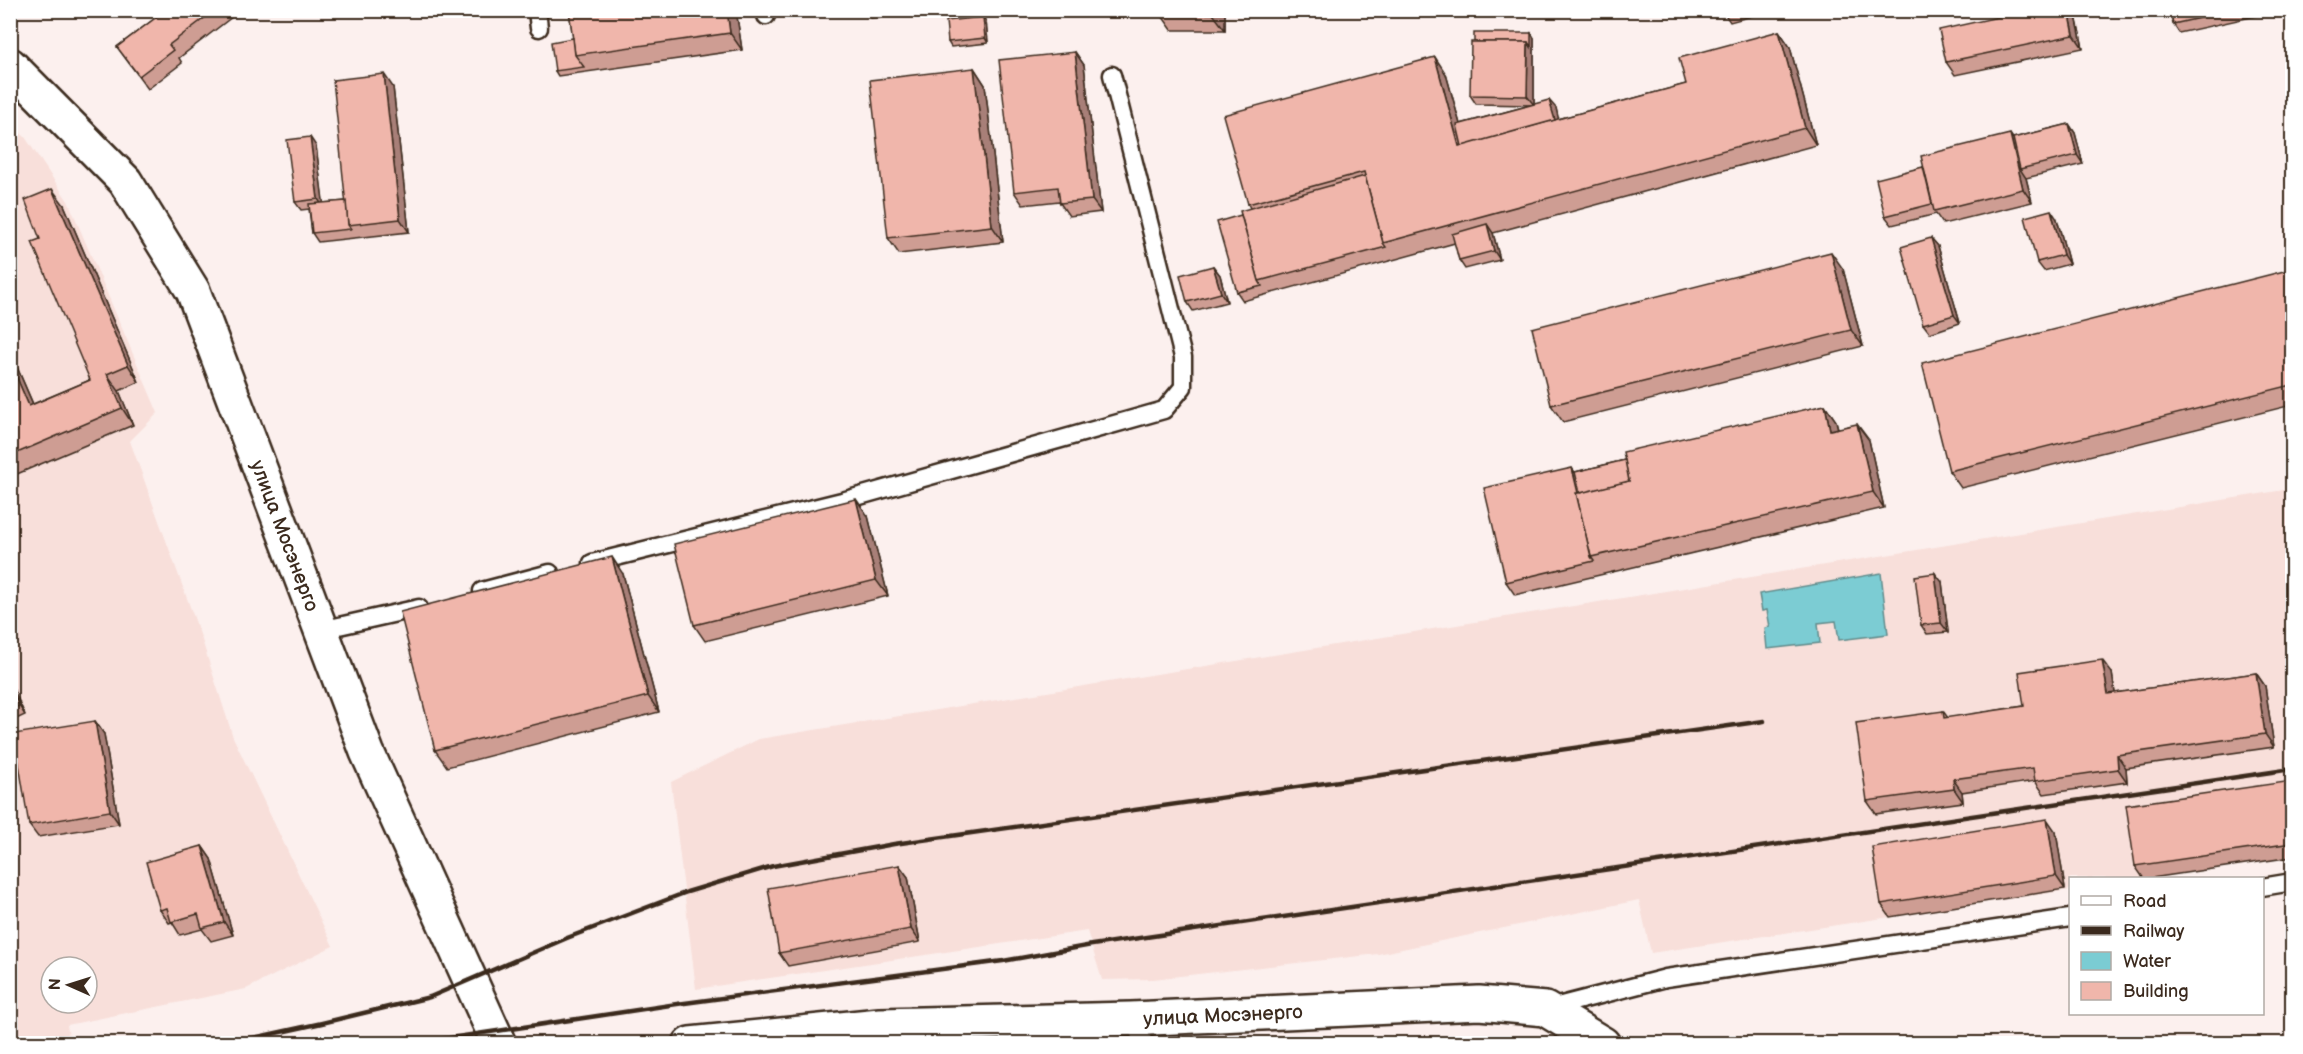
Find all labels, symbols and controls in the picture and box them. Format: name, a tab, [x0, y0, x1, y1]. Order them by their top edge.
street label: улица Мосэнерго	[245, 457, 324, 615]
legend	[2069, 877, 2264, 1015]
text: Road	[2123, 891, 2167, 912]
text: Railway	[2123, 921, 2185, 942]
text: Water	[2123, 951, 2171, 972]
north arrow	[39, 955, 99, 1015]
text: N	[46, 978, 65, 991]
text: Building	[2123, 981, 2189, 1002]
street label: улица Мосэнерго	[1143, 1000, 1303, 1031]

